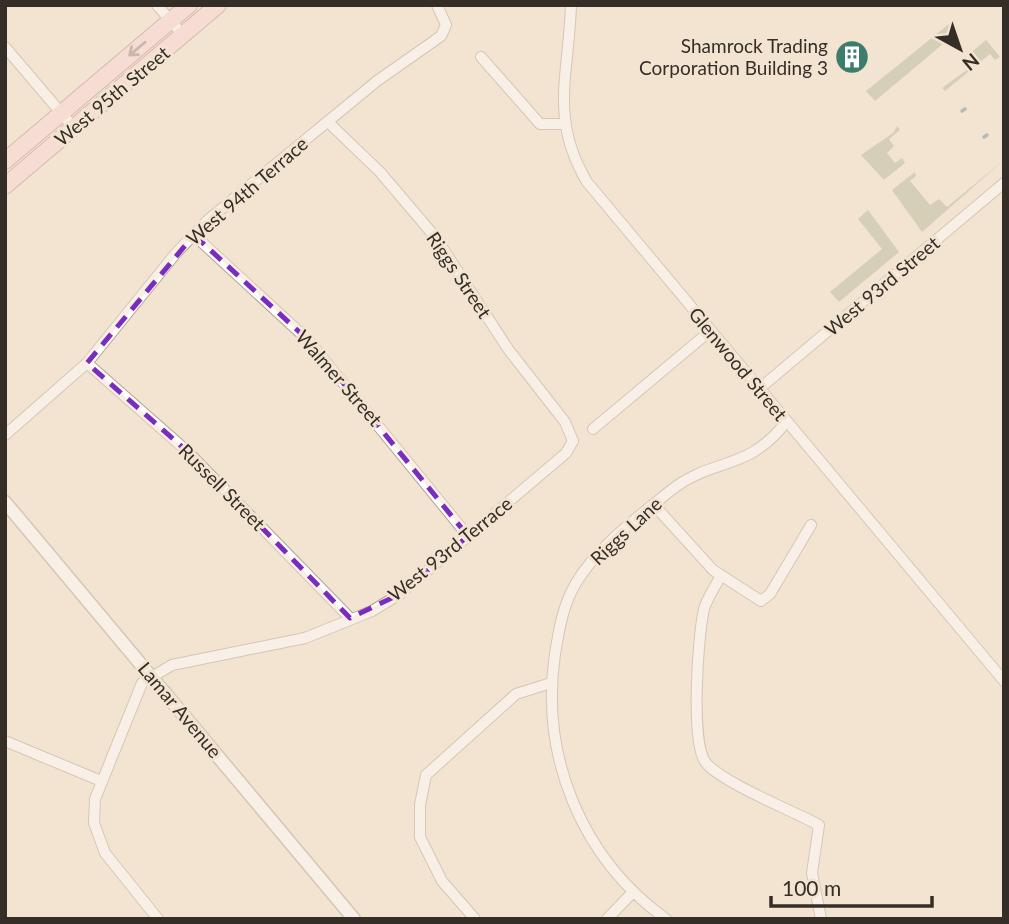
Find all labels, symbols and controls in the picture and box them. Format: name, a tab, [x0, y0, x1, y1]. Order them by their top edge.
north arrow	[925, 14, 995, 84]
place label: Shamrock Trading Corporation Building 3	[639, 34, 828, 79]
building icon: Shamrock Trading Corporation Building 3	[833, 38, 871, 76]
street label: West 95th Street	[50, 41, 174, 150]
one-way arrow	[128, 41, 146, 57]
text: N	[958, 49, 984, 76]
street label: West 94th Terrace	[181, 132, 312, 250]
street label: Riggs Street	[422, 227, 497, 322]
street label: West 93rd Street	[820, 231, 944, 340]
street label: Glenwood Street	[684, 302, 793, 425]
street label: Walmer Street	[291, 325, 387, 430]
street label: Russell Street	[174, 439, 270, 535]
street label: West 93rd Terrace	[383, 492, 516, 606]
street label: Riggs Lane	[585, 492, 666, 569]
street label: Lamar Avenue	[134, 657, 227, 762]
scale bar	[771, 864, 932, 908]
text: 100 m	[782, 875, 841, 900]

